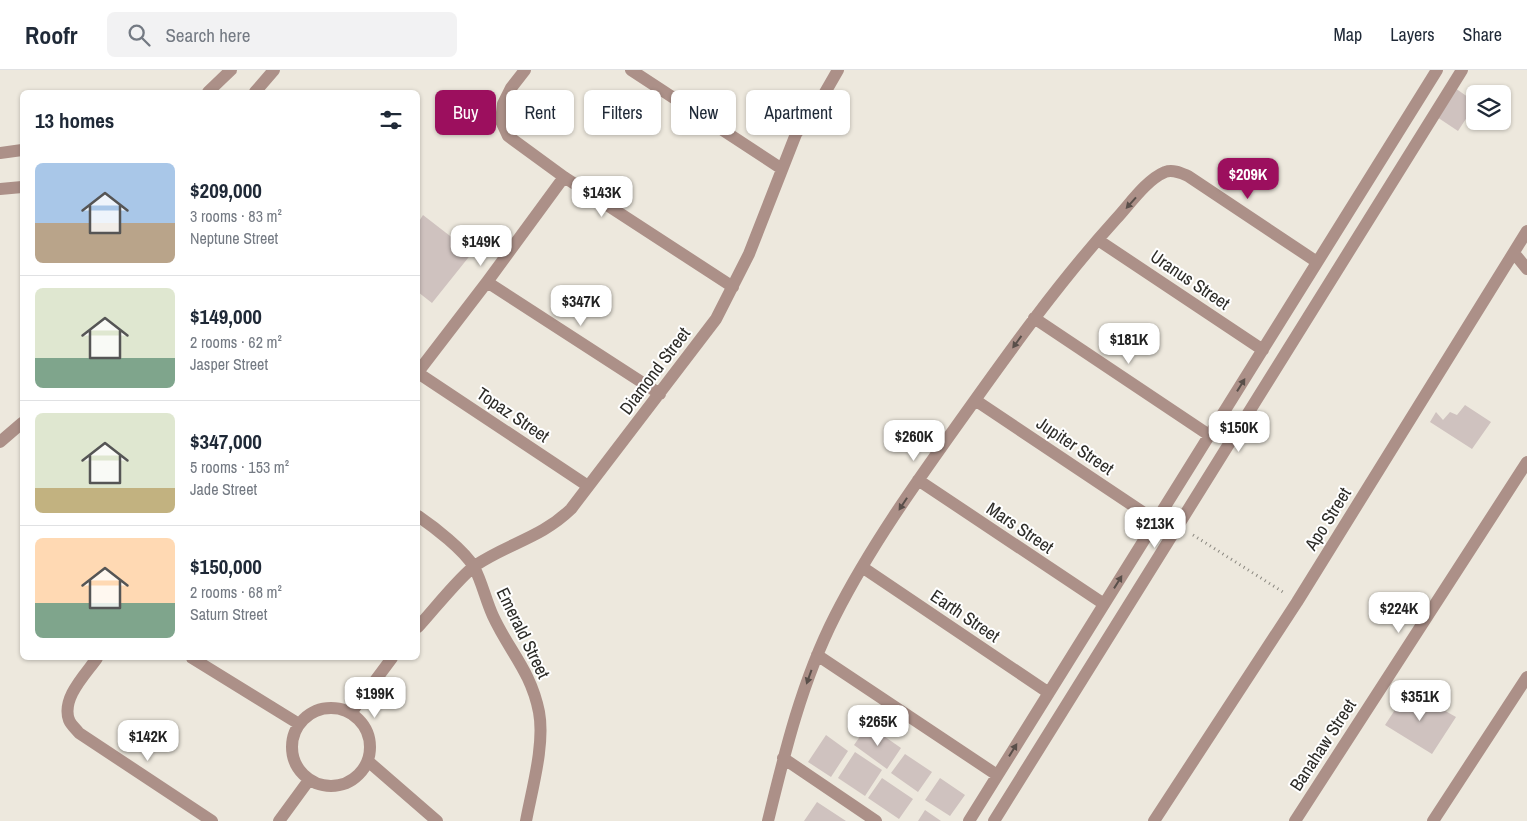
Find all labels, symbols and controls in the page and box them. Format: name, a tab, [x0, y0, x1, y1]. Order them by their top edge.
search box	[107, 12, 457, 57]
text: Roofr	[25, 19, 77, 51]
icon: search	[125, 21, 153, 49]
text: Search here	[165, 22, 250, 48]
text: Map	[1334, 22, 1362, 47]
text: Layers	[1390, 22, 1435, 47]
text: Share	[1463, 22, 1502, 47]
map controls	[1466, 85, 1511, 130]
button: layers	[1466, 85, 1511, 130]
chip: Buy	[435, 90, 496, 135]
chip: Rent	[506, 90, 574, 135]
chip: Filters	[584, 90, 661, 135]
chip: New	[671, 90, 736, 135]
chip: Apartment	[746, 90, 850, 135]
text: 13 homes	[35, 106, 114, 135]
icon: filters	[377, 106, 405, 134]
pin: $209K	[1213, 158, 1283, 200]
text: $209K	[1229, 163, 1267, 185]
text: $209,000	[190, 176, 262, 205]
pin: $143K	[567, 176, 637, 218]
text: $143K	[583, 181, 621, 203]
icon: home	[75, 183, 135, 243]
one-way arrow	[1125, 197, 1137, 209]
text: 3 rooms · 83 m²	[190, 205, 282, 227]
pin: $149K	[446, 224, 516, 267]
text: Neptune Street	[190, 227, 278, 249]
text: $149K	[462, 230, 500, 252]
street label: Uranus Street	[1146, 244, 1235, 315]
pin: $347K	[546, 284, 616, 327]
text: $347K	[562, 290, 600, 312]
text: $149,000	[190, 302, 262, 331]
icon: home	[75, 308, 135, 368]
street label: Diamond Street	[614, 322, 696, 420]
pin: $181K	[1094, 322, 1164, 365]
text: $181K	[1110, 328, 1148, 350]
text: 2 rooms · 62 m²	[190, 331, 282, 353]
one-way arrow	[1012, 335, 1022, 349]
text: Jasper Street	[190, 353, 268, 375]
one-way arrow	[1236, 378, 1245, 392]
street label: Topaz Street	[472, 381, 555, 448]
street label: Jupiter Street	[1032, 410, 1119, 481]
pin: $150K	[1204, 410, 1274, 453]
text: $150K	[1220, 416, 1258, 438]
pin: $260K	[879, 420, 949, 462]
text: $260K	[895, 425, 933, 447]
text: $347,000	[190, 427, 262, 456]
icon: home	[75, 433, 135, 493]
text: 5 rooms · 153 m²	[190, 456, 289, 478]
text: Jade Street	[190, 478, 257, 500]
street label: Apo Street	[1298, 483, 1357, 556]
street label: Mars Street	[982, 496, 1059, 559]
one-way arrow	[898, 497, 908, 510]
pin: $213K	[1120, 506, 1190, 549]
text: $213K	[1136, 512, 1174, 534]
text: $150,000	[190, 552, 262, 581]
icon: home	[75, 558, 135, 618]
one-way arrow	[1113, 576, 1122, 589]
text: 2 rooms · 68 m²	[190, 581, 282, 603]
street label: Emerald Street	[491, 583, 556, 683]
street label: Earth Street	[926, 583, 1005, 648]
pin: $224K	[1364, 592, 1434, 634]
text: $224K	[1380, 597, 1418, 619]
text: Saturn Street	[190, 603, 267, 625]
one-way arrow	[805, 670, 813, 685]
pin: $199K	[340, 676, 410, 719]
pin: $351K	[1385, 680, 1455, 722]
text: $199K	[356, 682, 394, 704]
text: $351K	[1401, 685, 1439, 707]
street label: Banahaw Street	[1283, 694, 1362, 796]
pin: $265K	[843, 704, 913, 747]
text: $265K	[859, 710, 897, 732]
pin: $142K	[113, 720, 183, 762]
text: $142K	[129, 725, 167, 747]
one-way arrow	[1009, 743, 1018, 756]

